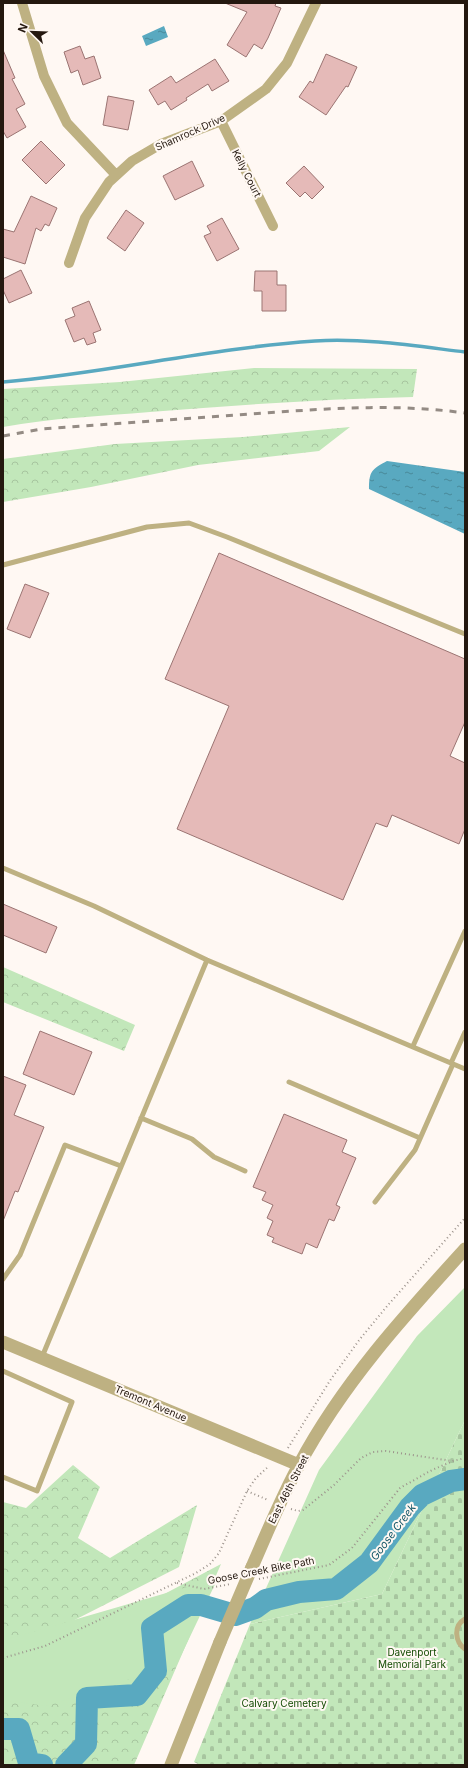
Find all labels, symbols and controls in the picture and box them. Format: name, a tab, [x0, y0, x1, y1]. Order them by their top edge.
north arrow	[12, 12, 52, 52]
text: N	[15, 21, 31, 35]
street label: Shamrock Drive	[153, 111, 227, 153]
street label: Kelly Court	[230, 147, 264, 199]
street label: Tremont Avenue	[113, 1382, 189, 1424]
street label: East 46th Street	[265, 1452, 311, 1526]
water label: Goose Creek	[367, 1500, 419, 1563]
street label: Goose Creek Bike Path	[207, 1554, 315, 1586]
park label: Davenport Memorial Park	[378, 1646, 447, 1670]
park label: Calvary Cemetery	[241, 1697, 327, 1709]

